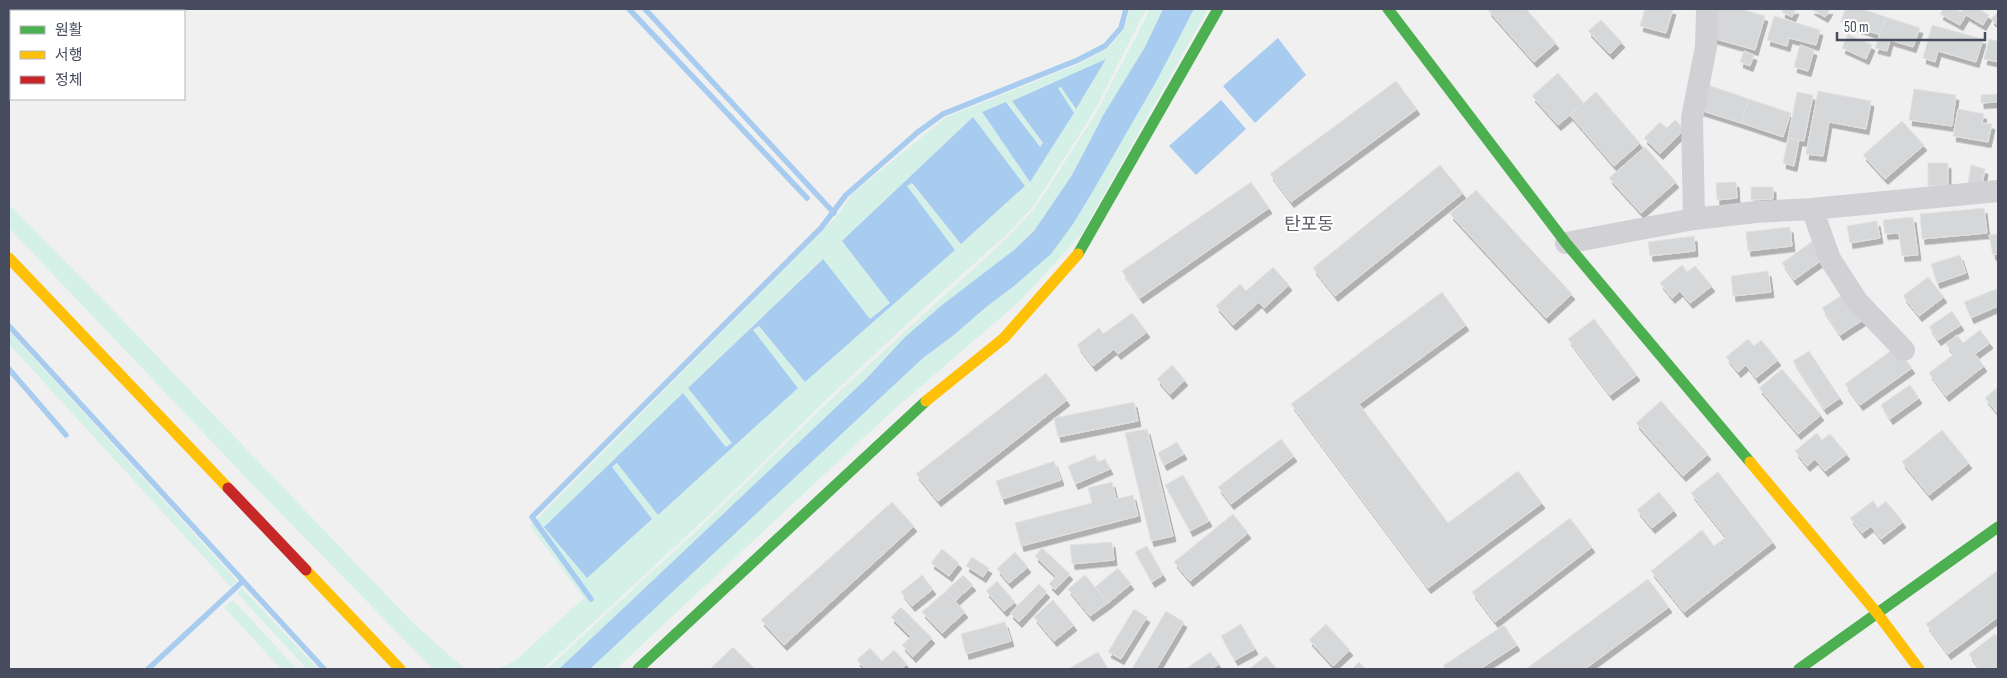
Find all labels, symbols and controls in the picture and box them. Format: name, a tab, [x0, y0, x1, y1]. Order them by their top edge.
legend	[10, 10, 185, 100]
scale bar	[1837, 10, 1984, 42]
text: 50 m	[1844, 18, 1869, 37]
text: 원활	[55, 21, 83, 40]
text: 서행	[55, 46, 83, 65]
text: 정체	[55, 71, 83, 90]
district label: 탄포동	[1284, 214, 1334, 235]

